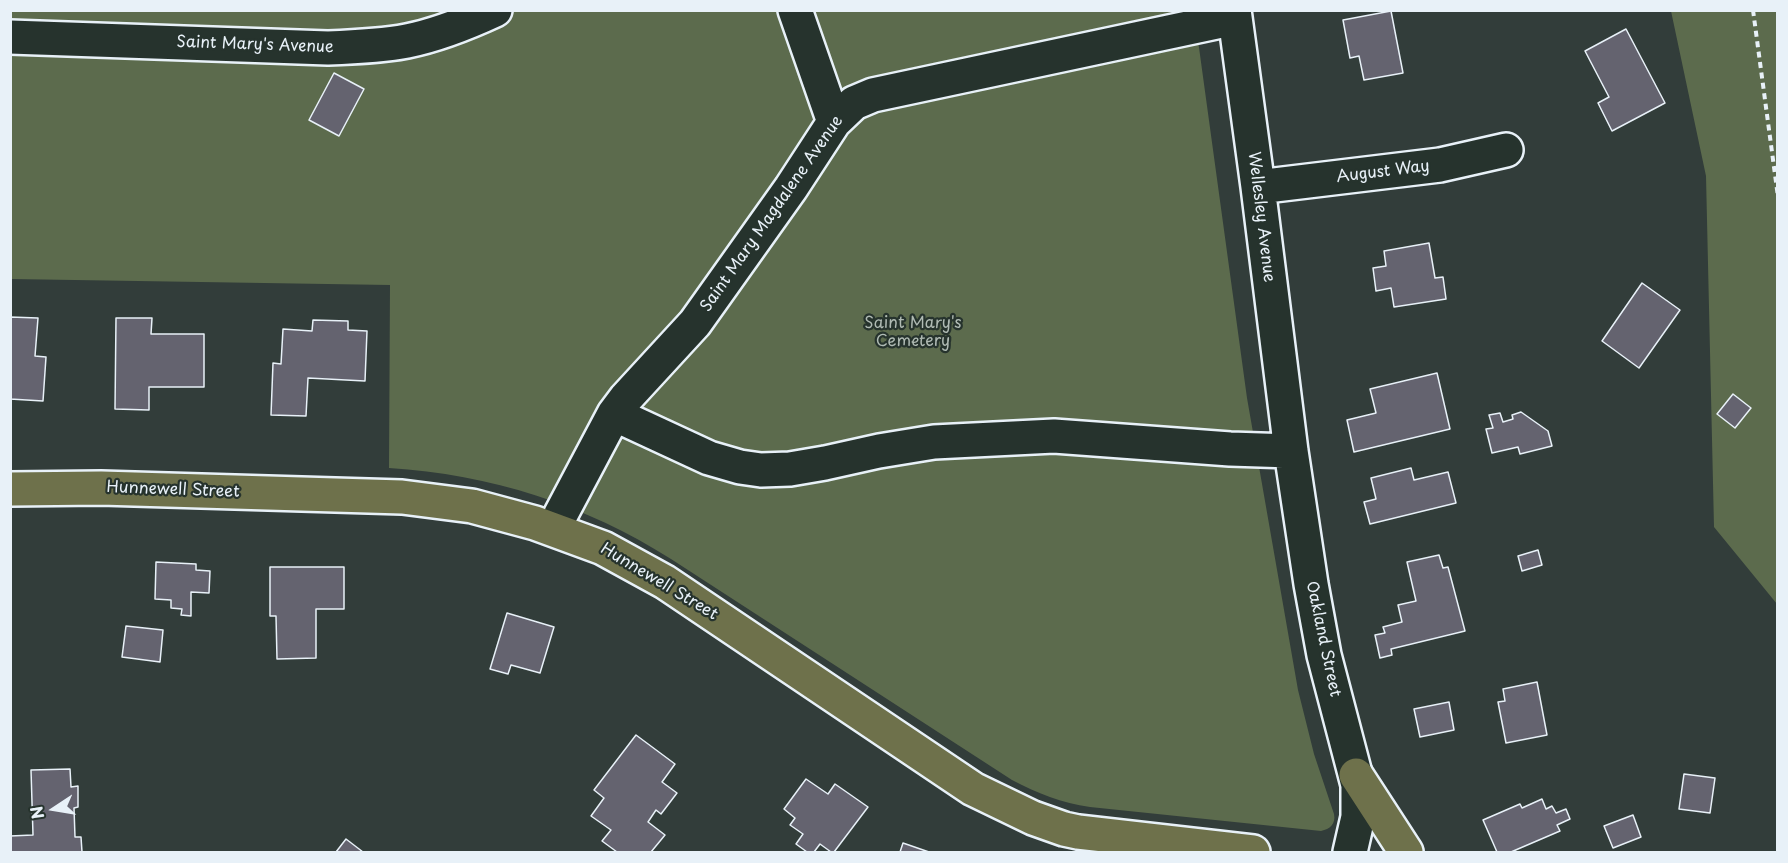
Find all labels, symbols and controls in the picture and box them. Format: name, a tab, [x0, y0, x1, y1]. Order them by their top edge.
street label: Saint Mary's Avenue	[176, 33, 334, 57]
street label: Saint Mary Magdalene Avenue	[697, 112, 847, 316]
street label: Wellesley Avenue	[1243, 151, 1279, 283]
street label: August Way	[1335, 157, 1431, 187]
park label: Saint Mary's Cemetery	[864, 314, 962, 352]
street label: Hunnewell Street	[106, 478, 240, 502]
street label: Hunnewell Street	[597, 539, 721, 625]
street label: Oakland Street	[1301, 579, 1345, 699]
north arrow	[24, 779, 84, 839]
text: N	[23, 804, 49, 821]

